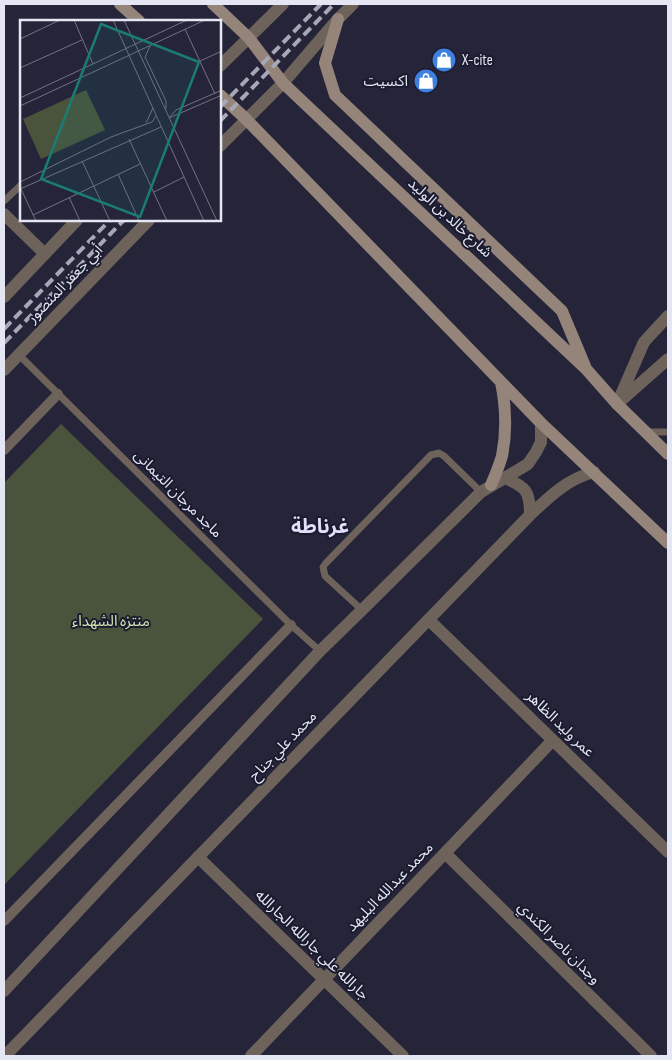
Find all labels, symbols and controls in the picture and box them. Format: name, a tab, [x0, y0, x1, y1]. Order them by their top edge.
inset map	[20, 20, 221, 221]
shop icon: X-cite	[431, 47, 457, 73]
place label: X-cite	[461, 51, 493, 70]
shop icon: اكسيت	[413, 68, 439, 94]
place label: اكسيت	[364, 72, 408, 91]
street label: شارع خالد بن الوليد	[402, 174, 496, 264]
street label: أبي جعفر المنصور	[22, 241, 108, 329]
street label: ماجد مرجان التيمانى	[130, 446, 226, 542]
district label: غرناطة	[291, 515, 349, 539]
park label: منتزه الشهداء	[72, 612, 150, 631]
street label: عمر وليد الظاهر	[521, 686, 599, 762]
street label: محمد علي جناح	[245, 707, 322, 786]
street label: محمد عبدالله البليهد	[343, 838, 437, 936]
street label: جارالله علي جارالله الجارالله	[250, 886, 373, 1006]
street label: وجدان ناصر الكندي	[512, 898, 604, 990]

